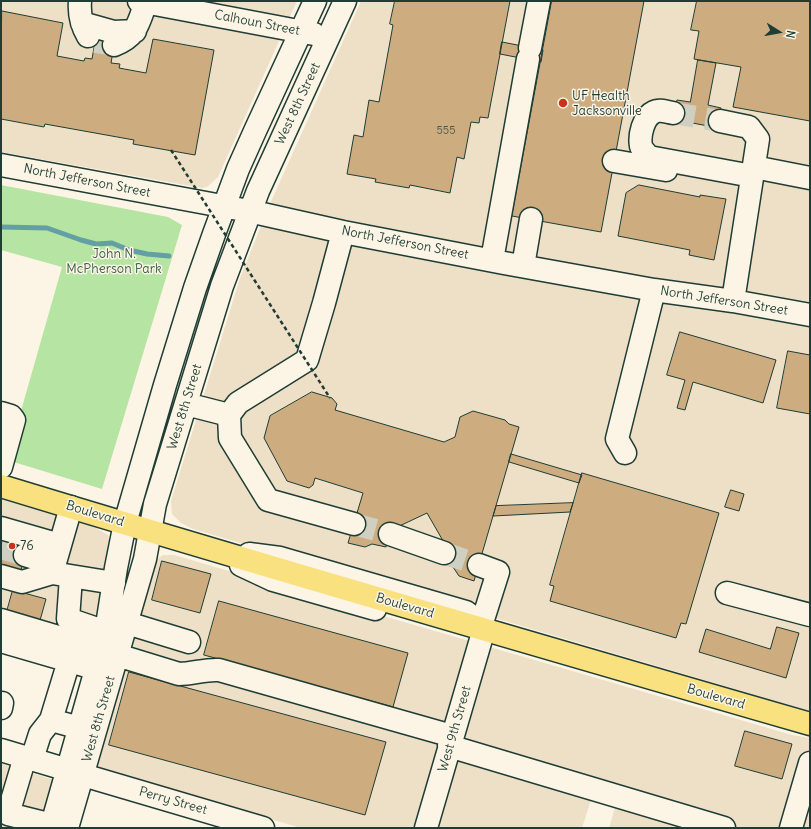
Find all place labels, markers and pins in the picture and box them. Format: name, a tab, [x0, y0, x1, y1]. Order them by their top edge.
place label: UF Health Jacksonville	[572, 88, 642, 119]
marker: UF Health Jacksonville	[557, 97, 569, 109]
place label: 76	[20, 538, 34, 554]
marker: 76	[7, 541, 17, 551]

